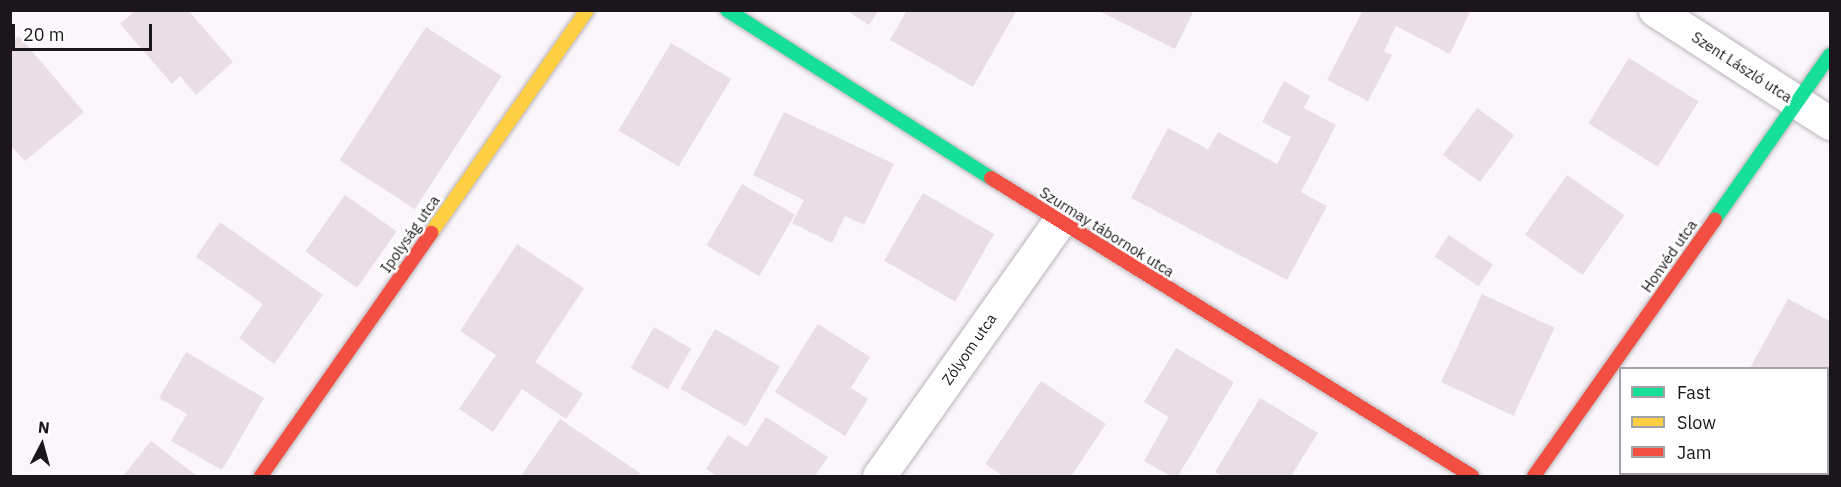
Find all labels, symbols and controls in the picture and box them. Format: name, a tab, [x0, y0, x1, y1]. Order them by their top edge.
scale bar	[15, 12, 154, 50]
text: 20 m	[23, 23, 65, 46]
street label: Szent László utca	[1688, 28, 1796, 106]
street label: Szurmay tábornok utca	[1036, 183, 1178, 281]
street label: Ipolyság utca	[377, 192, 443, 276]
street label: Honvéd utca	[1637, 216, 1701, 296]
street label: Zólyom utca	[938, 310, 1000, 388]
legend	[1619, 367, 1829, 475]
text: Fast	[1677, 381, 1711, 404]
text: Slow	[1677, 411, 1716, 434]
north arrow	[12, 415, 72, 475]
text: N	[37, 417, 51, 438]
text: Jam	[1677, 441, 1712, 464]

